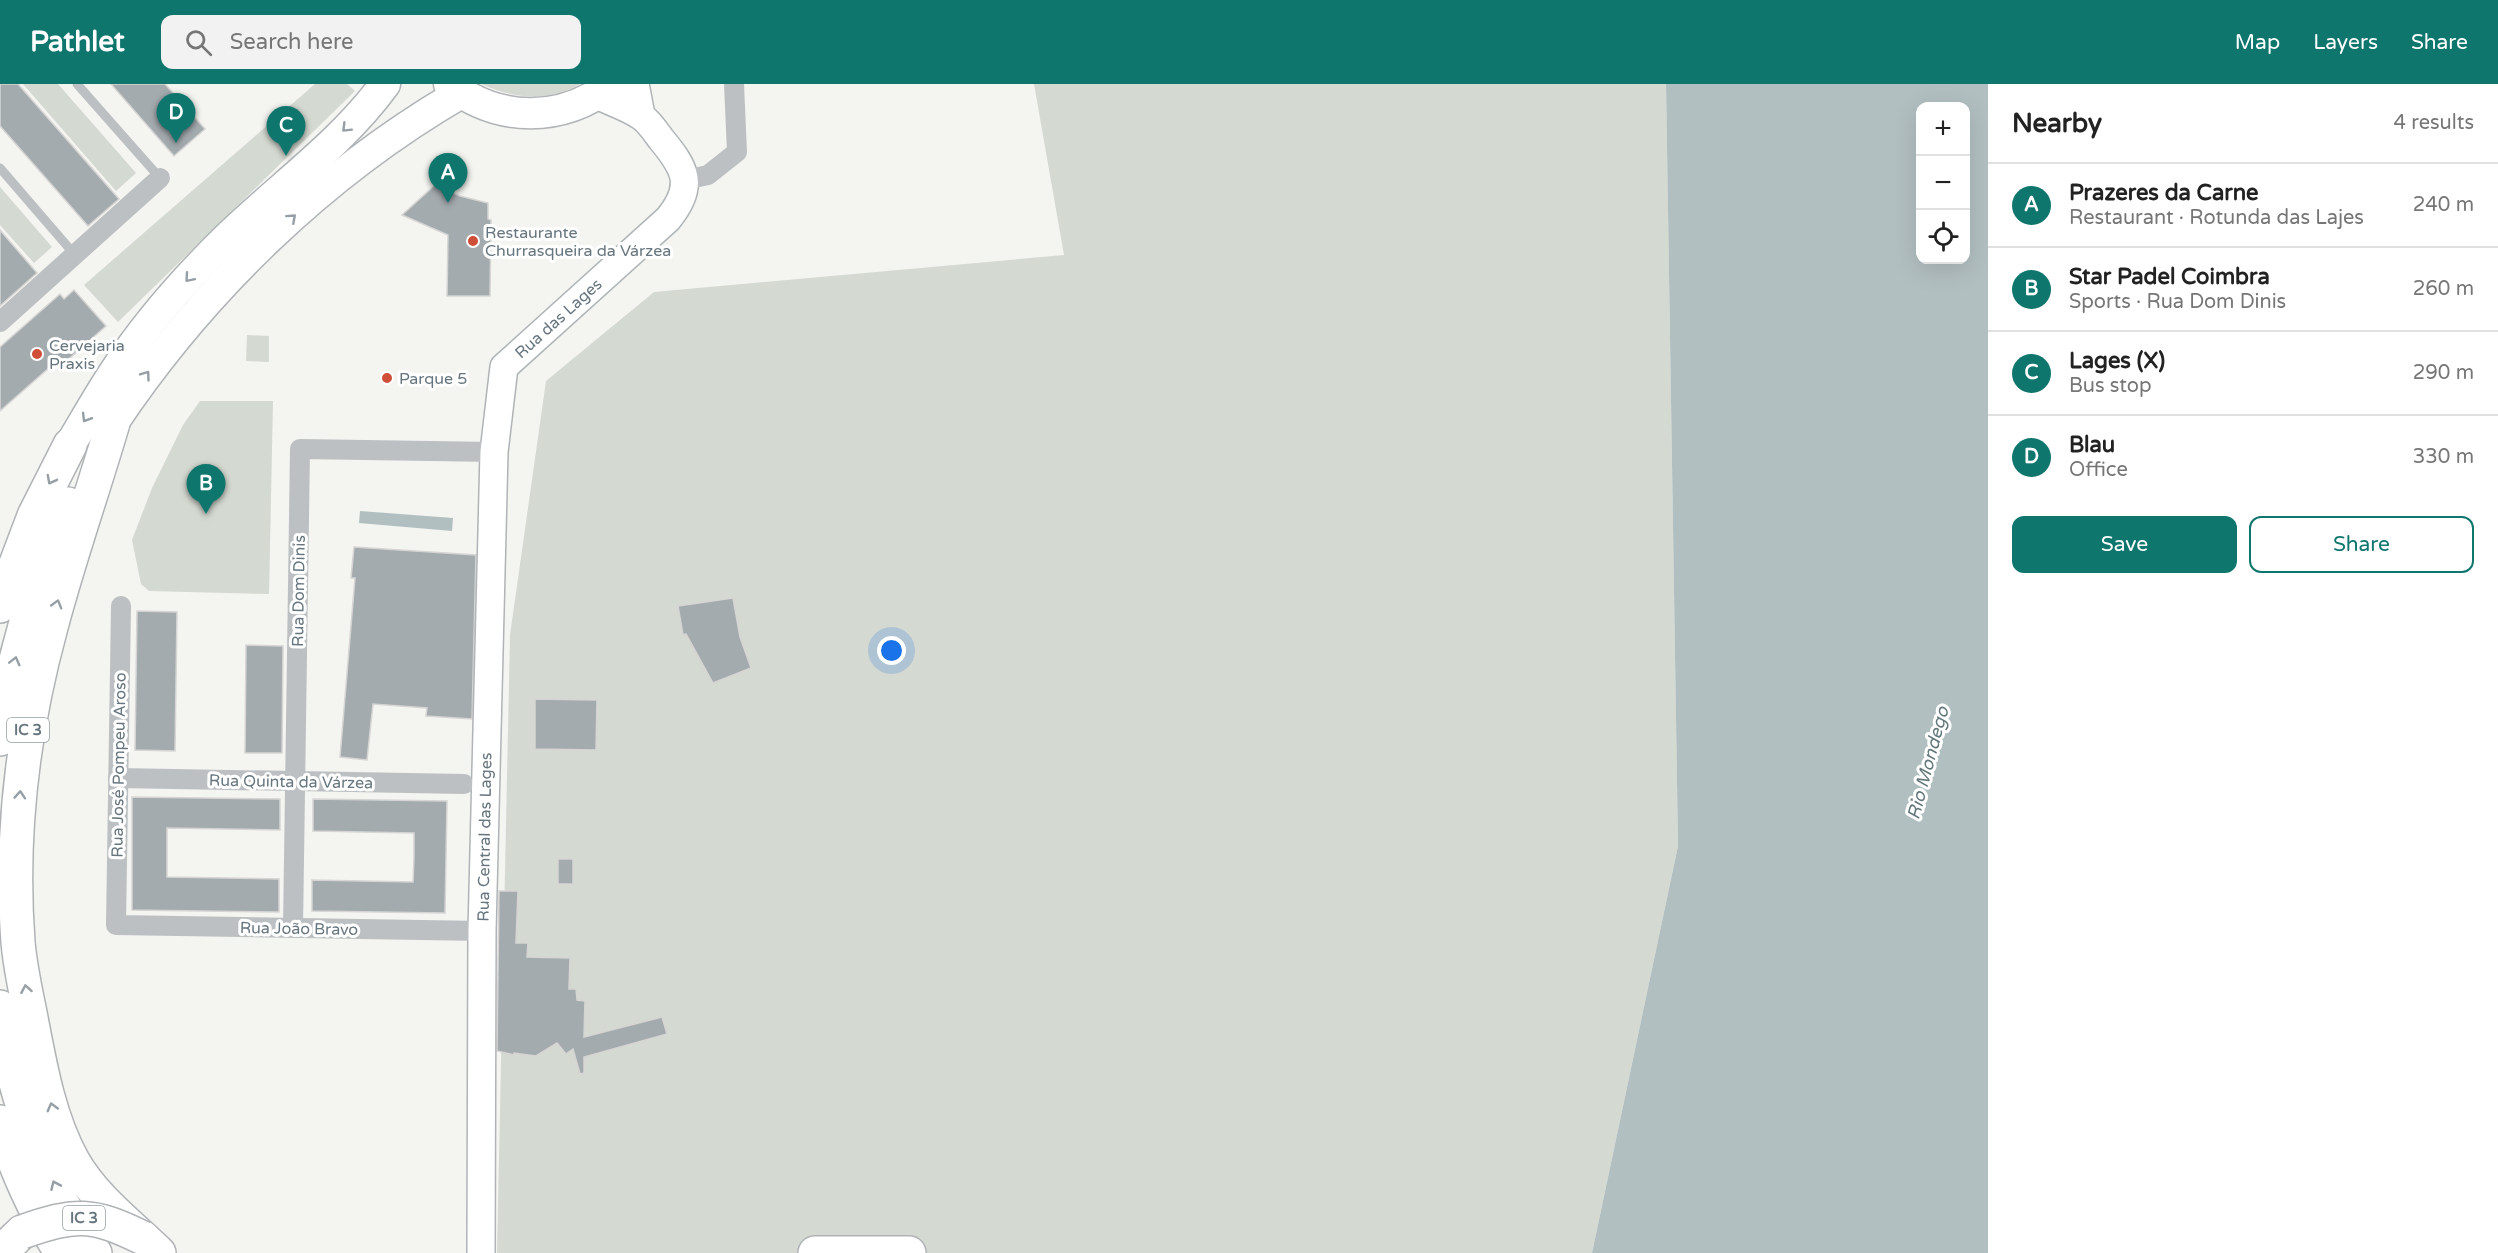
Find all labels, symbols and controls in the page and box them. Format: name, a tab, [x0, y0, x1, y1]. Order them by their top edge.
search box	[161, 15, 581, 69]
text: Pathlet	[30, 25, 125, 59]
icon: search	[182, 26, 215, 59]
text: Search here	[230, 29, 353, 55]
text: Map	[2235, 30, 2280, 55]
text: Layers	[2313, 30, 2378, 55]
text: Share	[2411, 30, 2468, 55]
pin: D	[156, 94, 195, 143]
map controls	[1916, 102, 1970, 264]
button: +	[1916, 102, 1970, 156]
pin: C	[266, 106, 306, 156]
text: Nearby	[2012, 108, 2102, 139]
text: 4 results	[2394, 111, 2474, 135]
one-way arrow	[343, 120, 354, 131]
pin: A	[428, 154, 468, 203]
button: −	[1916, 156, 1970, 210]
text: Prazeres da Carne	[2069, 180, 2259, 206]
text: A	[2024, 193, 2039, 217]
text: 240 m	[2413, 193, 2474, 217]
text: Restaurant · Rotunda das Lajes	[2069, 206, 2364, 230]
button: locate	[1916, 210, 1970, 264]
one-way arrow	[286, 214, 296, 225]
place label: Restaurante Churrasqueira da Várzea	[485, 223, 671, 261]
marker: Restaurante Churrasqueira da Várzea	[466, 234, 480, 248]
text: Star Padel Coimbra	[2069, 264, 2270, 290]
one-way arrow	[185, 271, 196, 282]
street label: Rua das Lages	[511, 274, 606, 363]
text: B	[2025, 277, 2038, 301]
text: 260 m	[2413, 277, 2474, 301]
text: Sports · Rua Dom Dinis	[2069, 290, 2286, 314]
place label: Cervejaria Praxis	[49, 336, 125, 374]
marker: Cervejaria Praxis	[30, 347, 44, 361]
text: Lages (X)	[2069, 348, 2165, 374]
text: C	[2025, 361, 2038, 385]
text: 290 m	[2413, 361, 2474, 385]
place label: Parque 5	[399, 369, 467, 389]
one-way arrow	[139, 371, 150, 382]
marker: Parque 5	[380, 371, 394, 385]
text: Bus stop	[2069, 374, 2152, 398]
one-way arrow	[82, 412, 94, 422]
text: Blau	[2069, 432, 2115, 458]
text: D	[2024, 445, 2039, 469]
text: 330 m	[2413, 445, 2474, 469]
text: Office	[2069, 458, 2128, 482]
pin: B	[186, 464, 226, 514]
one-way arrow	[47, 474, 58, 484]
button: Save	[2012, 516, 2237, 573]
button: Share	[2249, 516, 2474, 573]
street label: Rua Dom Dinis	[288, 535, 310, 647]
one-way arrow	[50, 599, 62, 609]
your location	[877, 636, 906, 665]
one-way arrow	[8, 657, 21, 667]
street label: Rua José Pompeu Aroso	[107, 672, 131, 858]
water label: Rio Mondego	[1902, 703, 1954, 822]
road number: IC 3	[7, 718, 49, 742]
street label: Rua Central das Lages	[474, 752, 496, 922]
street label: Rua Quinta da Várzea	[209, 771, 373, 793]
one-way arrow	[13, 790, 26, 799]
street label: Rua João Bravo	[240, 918, 358, 940]
one-way arrow	[20, 984, 33, 994]
one-way arrow	[46, 1102, 59, 1112]
one-way arrow	[50, 1180, 62, 1191]
road number: IC 3	[63, 1206, 105, 1230]

